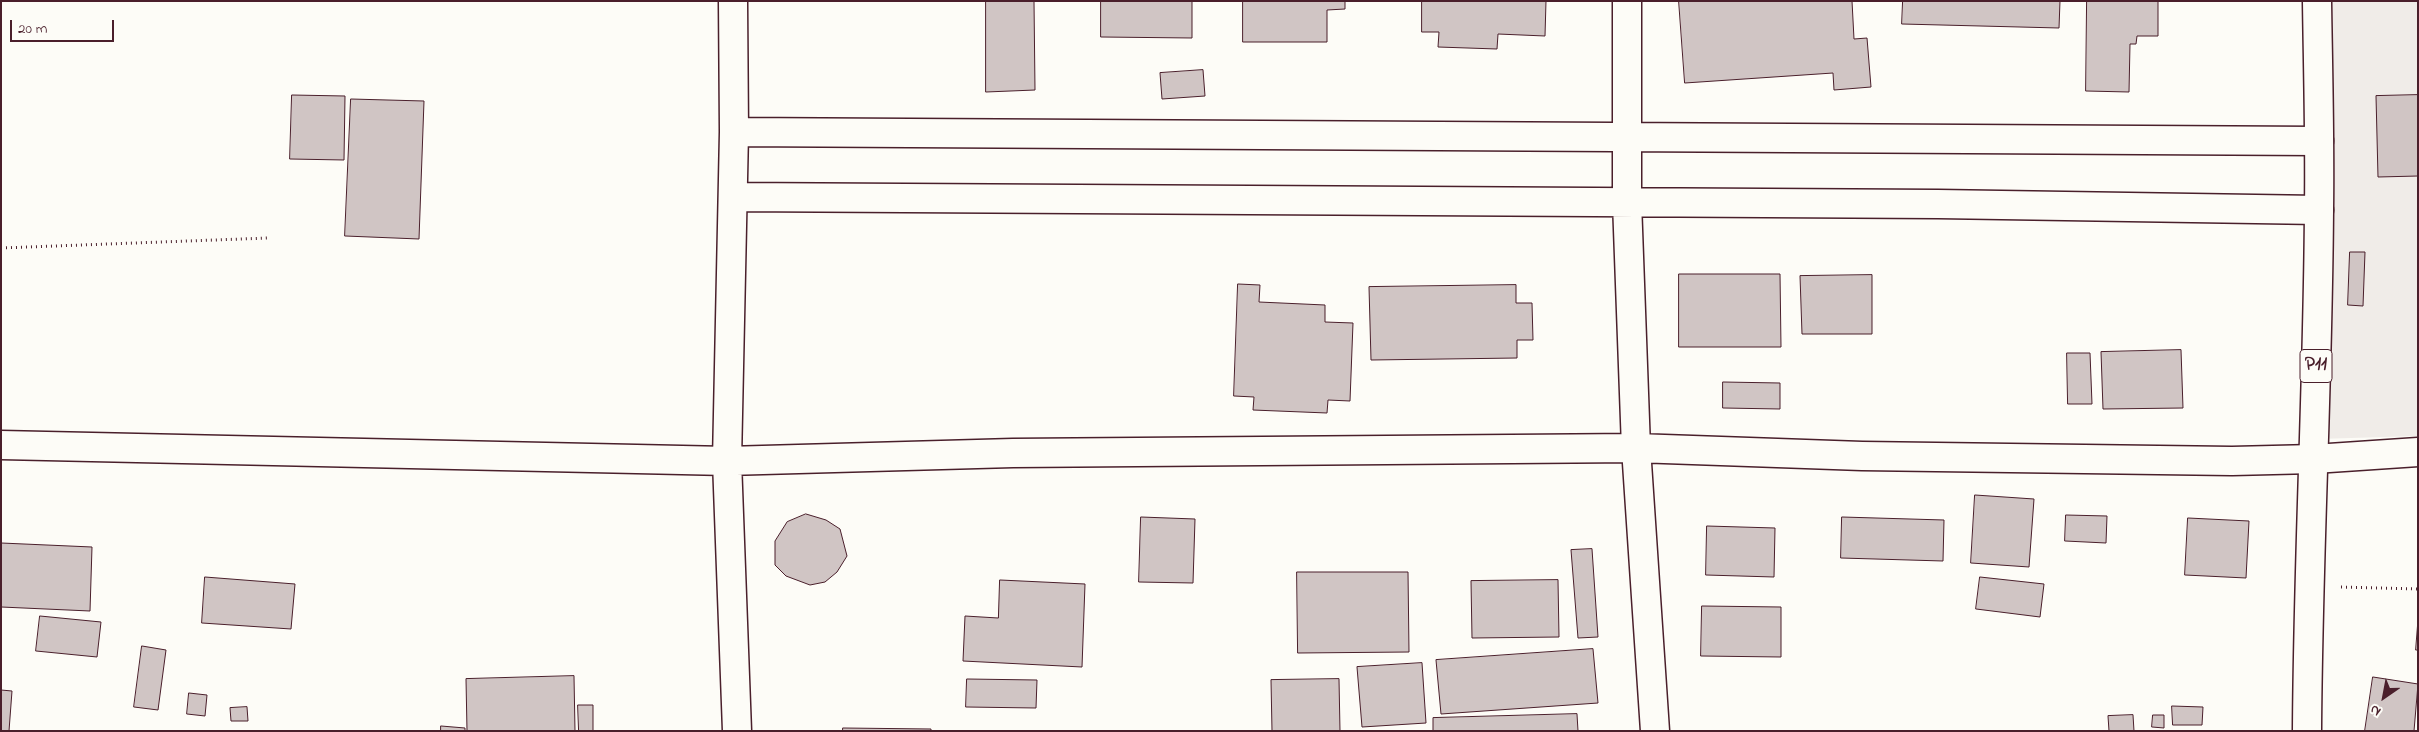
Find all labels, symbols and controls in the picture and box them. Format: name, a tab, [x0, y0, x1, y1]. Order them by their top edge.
scale bar	[12, 10, 116, 42]
text: 20 m	[18, 18, 47, 40]
road number: P11	[2300, 350, 2332, 382]
north arrow	[2359, 672, 2409, 722]
text: N	[2366, 699, 2385, 721]

